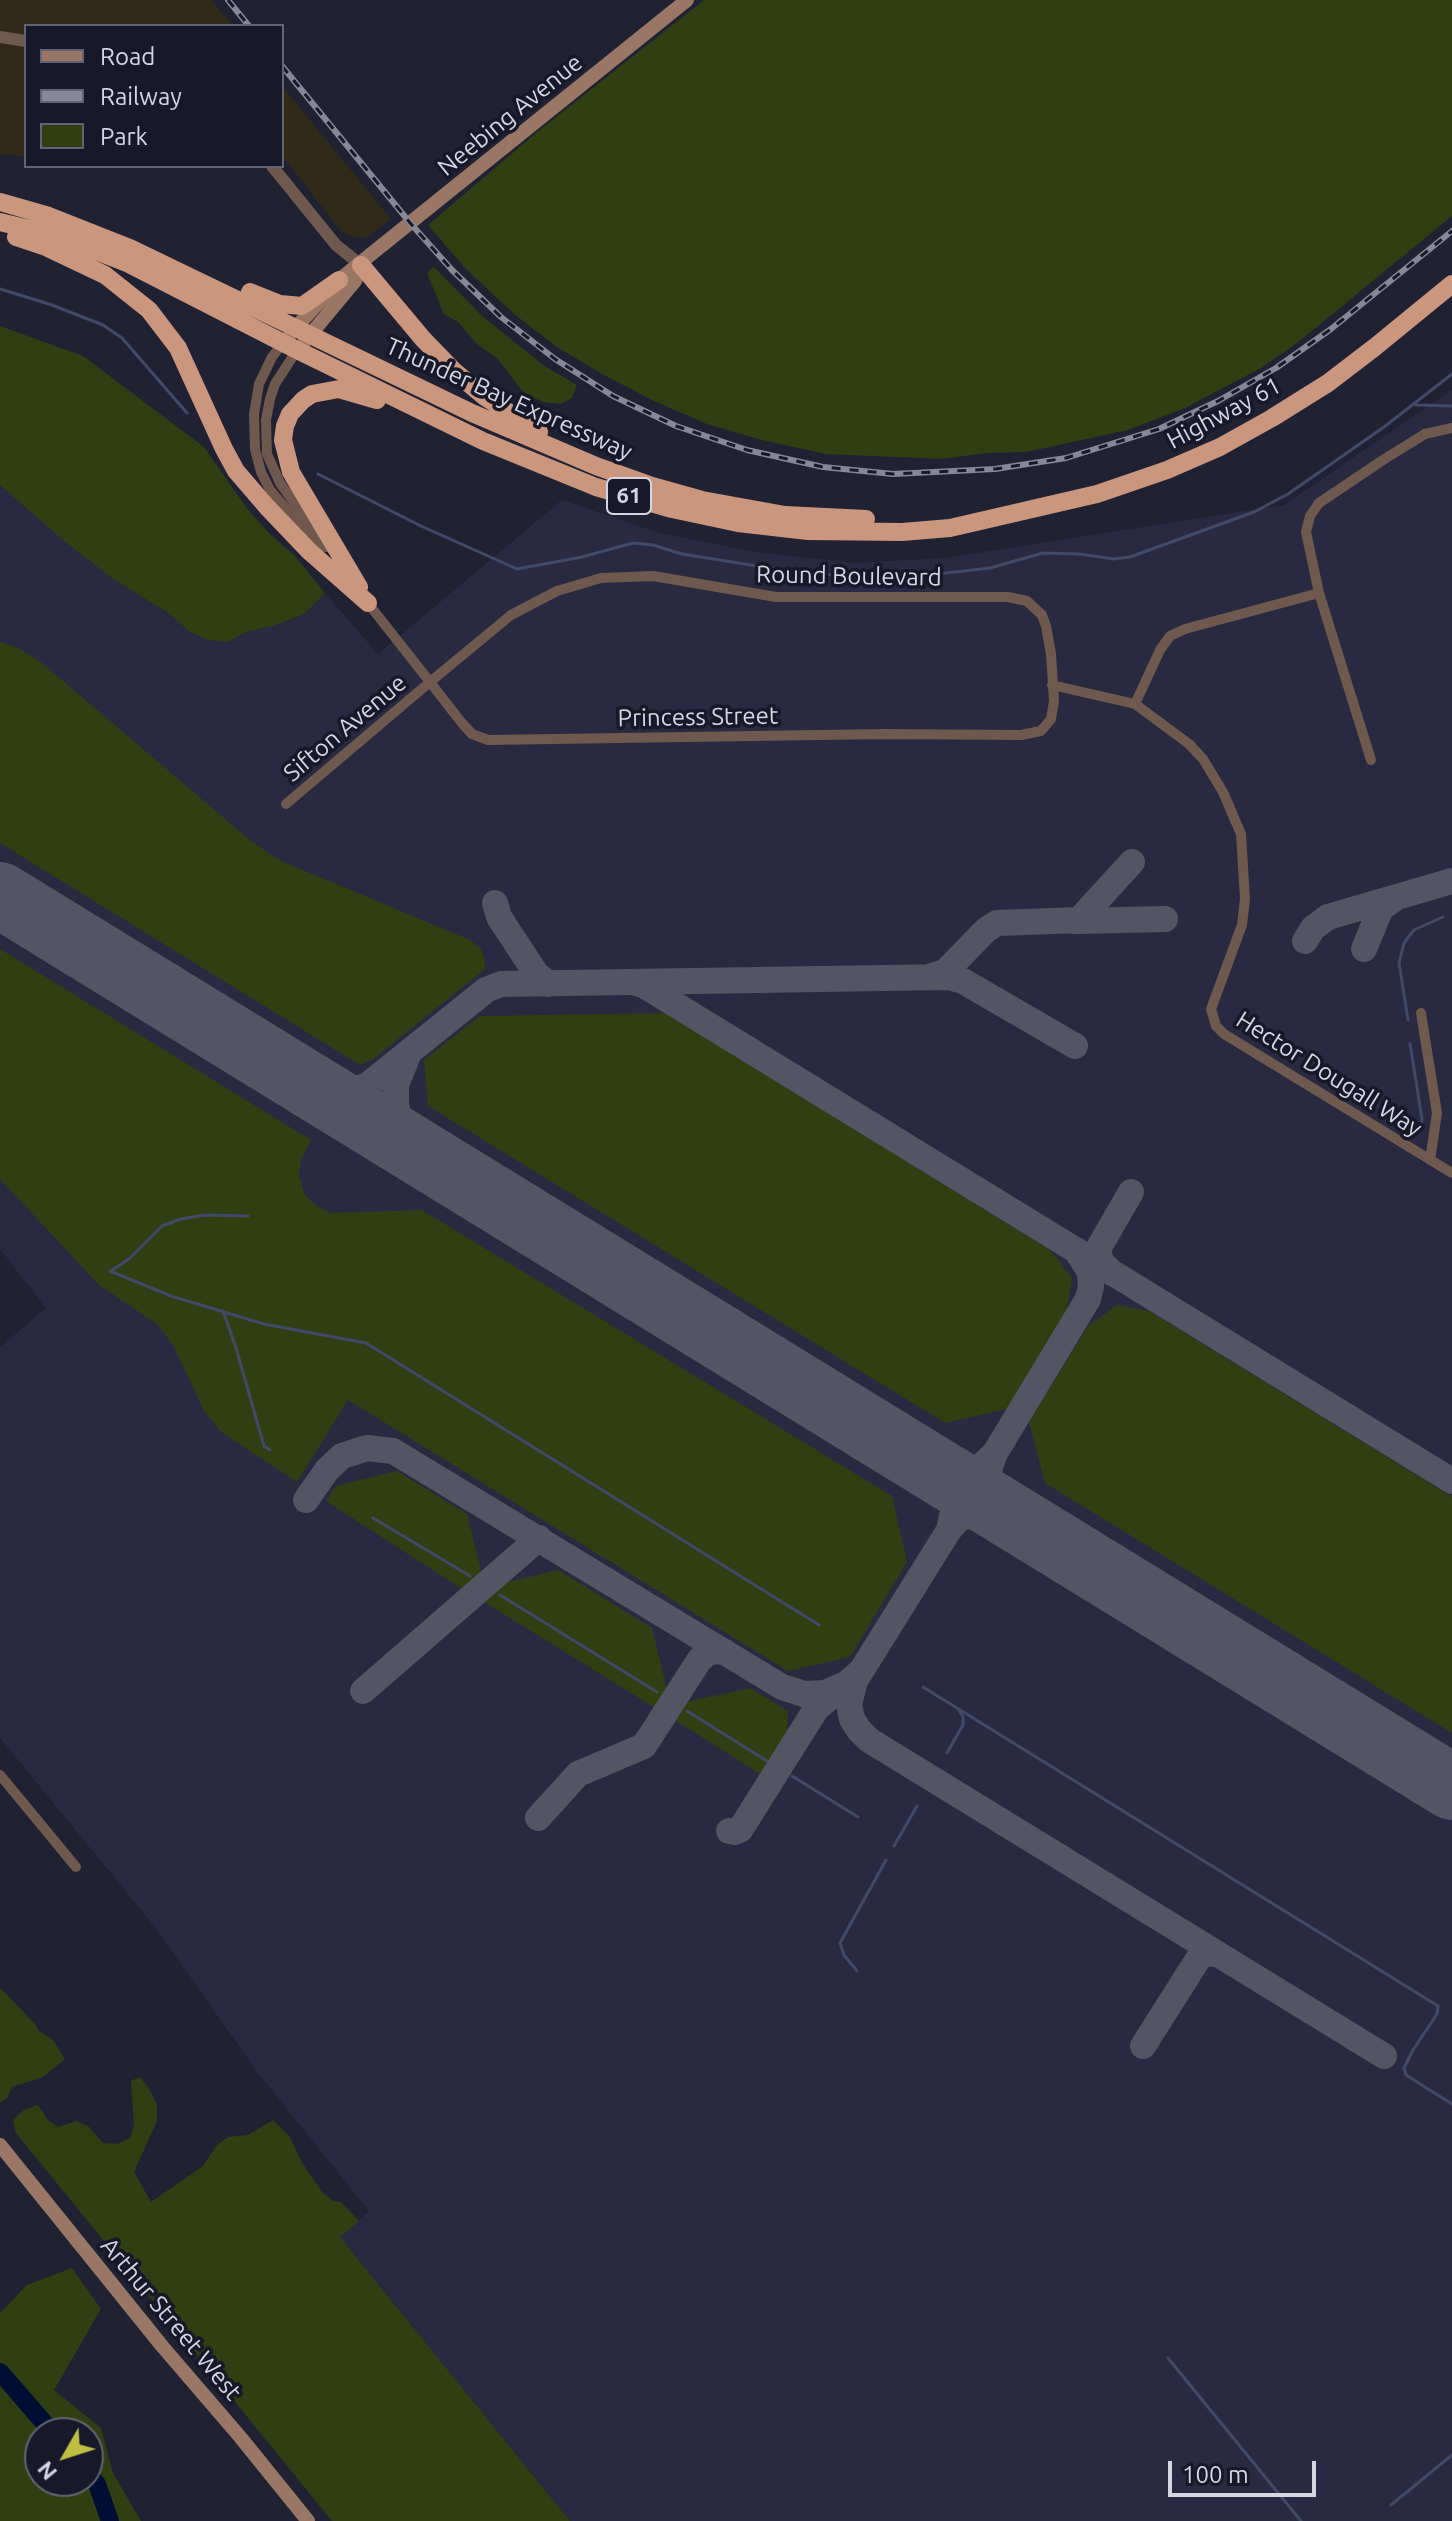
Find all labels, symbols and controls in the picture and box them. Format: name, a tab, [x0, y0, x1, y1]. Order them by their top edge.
legend	[24, 24, 284, 168]
text: Road	[100, 43, 155, 70]
street label: Neebing Avenue	[432, 48, 588, 182]
text: Railway	[100, 83, 182, 110]
text: Park	[100, 123, 148, 150]
street label: Thunder Bay Expressway	[381, 332, 637, 466]
street label: Highway 61	[1162, 371, 1286, 455]
road number: 61	[607, 478, 651, 514]
street label: Round Boulevard	[756, 560, 942, 592]
street label: Sifton Avenue	[278, 668, 412, 788]
street label: Princess Street	[617, 701, 779, 733]
street label: Hector Dougall Way	[1231, 1005, 1427, 1143]
street label: Arthur Street West	[95, 2232, 247, 2406]
north arrow	[24, 2417, 104, 2497]
scale bar	[1172, 2445, 1320, 2495]
text: N	[32, 2457, 61, 2485]
text: 100 m	[1182, 2461, 1249, 2488]

